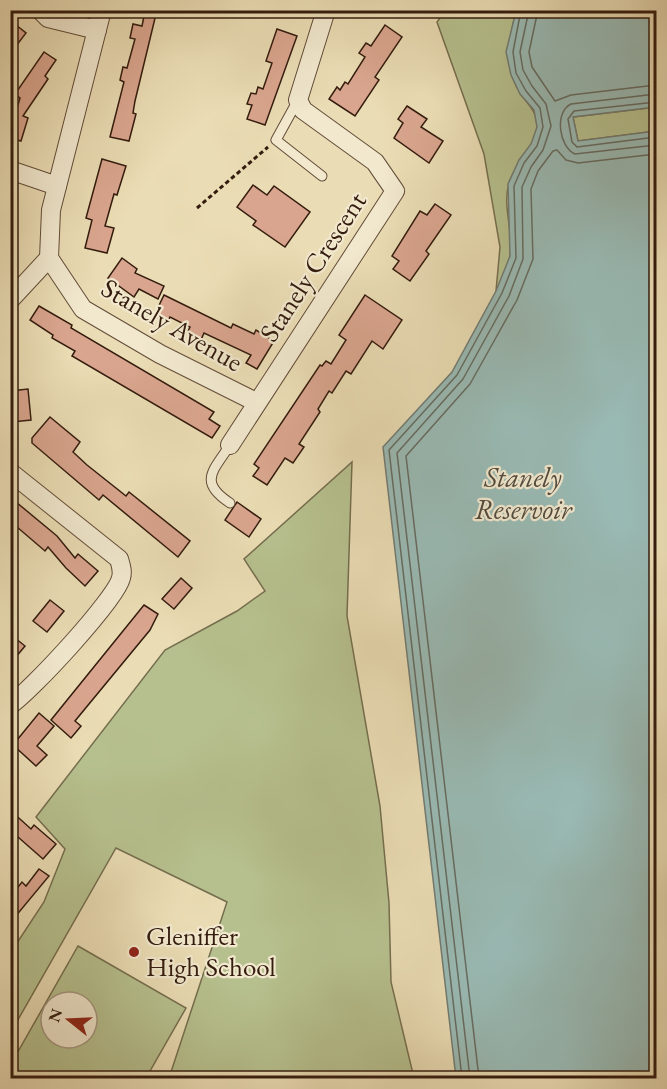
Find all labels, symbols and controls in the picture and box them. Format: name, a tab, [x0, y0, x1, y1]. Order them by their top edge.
street label: Stanely Crescent	[251, 185, 374, 348]
street label: Stanely Avenue	[95, 270, 249, 379]
water label: Stanely Reservoir	[474, 459, 573, 527]
place label: Gleniffer High School	[146, 918, 276, 984]
marker: Gleniffer High School	[127, 945, 141, 959]
north arrow	[39, 990, 99, 1050]
text: N	[43, 1006, 67, 1025]

